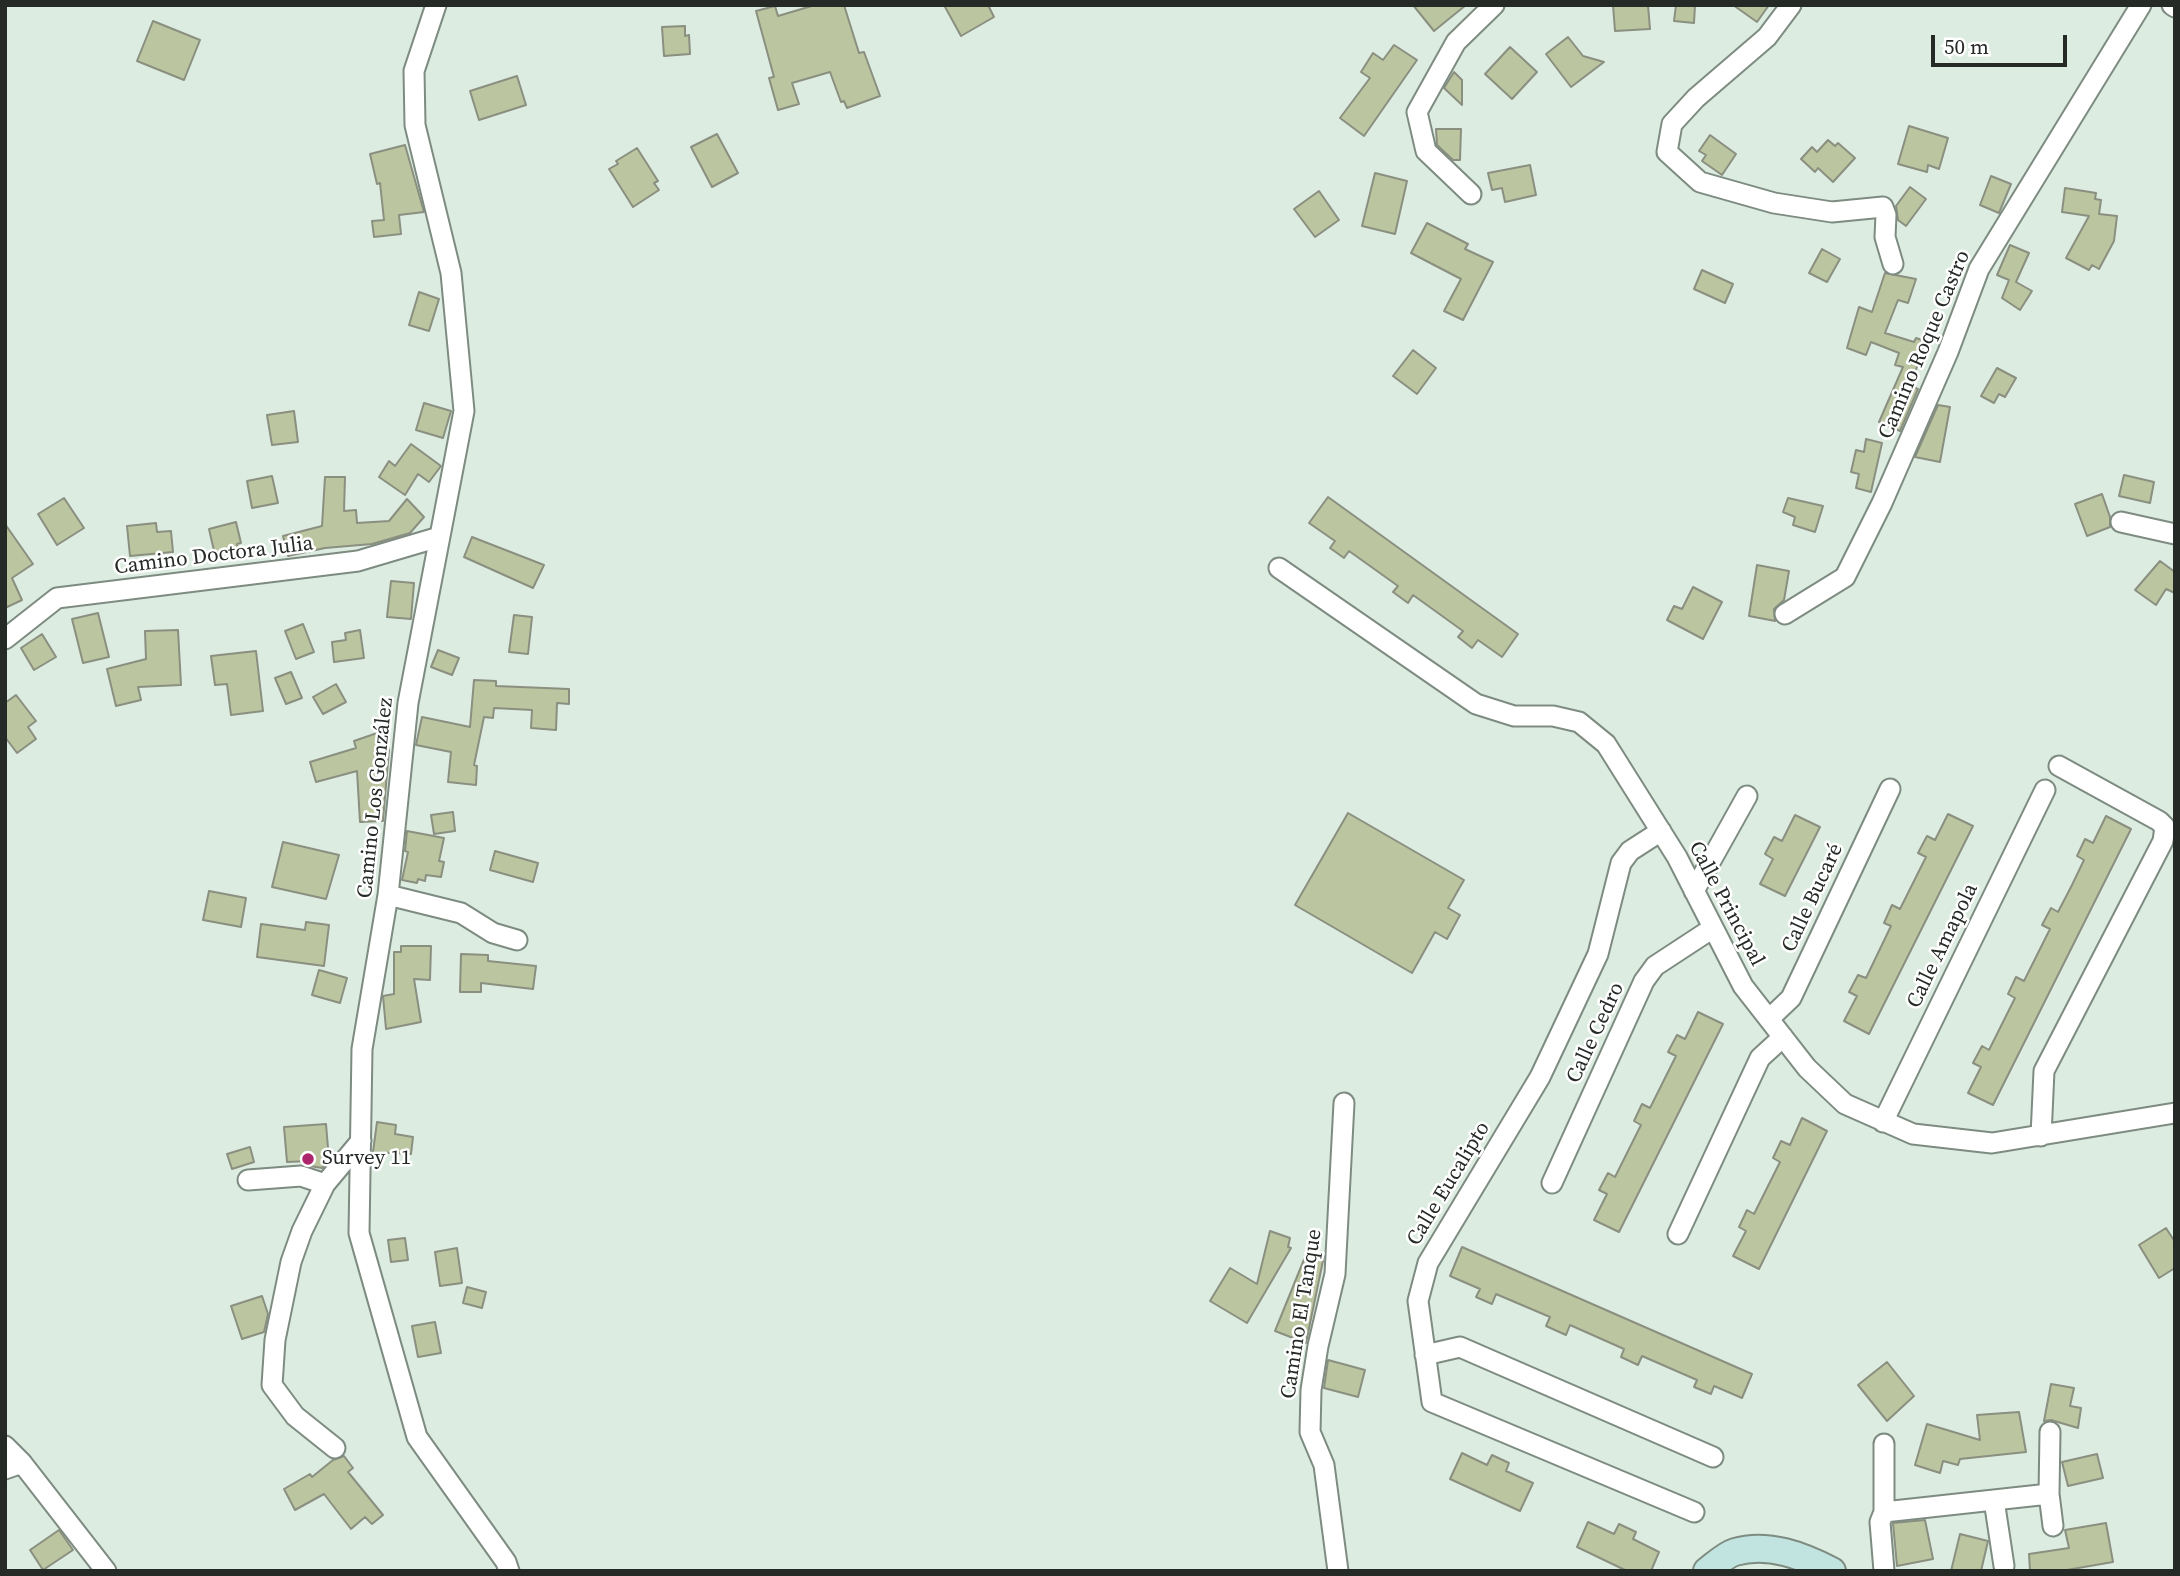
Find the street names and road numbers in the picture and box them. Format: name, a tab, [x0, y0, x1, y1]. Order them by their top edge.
street label: Camino Roque Castro	[1874, 247, 1976, 443]
street label: Camino Doctora Julia	[113, 531, 315, 581]
street label: Camino Los González	[353, 696, 399, 900]
street label: Calle Principal	[1683, 837, 1769, 971]
street label: Calle Bucaré	[1777, 840, 1849, 956]
street label: Calle Amapola	[1902, 880, 1984, 1012]
street label: Calle Cedro	[1562, 979, 1630, 1087]
street label: Calle Eucalipto	[1402, 1117, 1496, 1251]
street label: Camino El Tanque	[1276, 1227, 1328, 1401]

